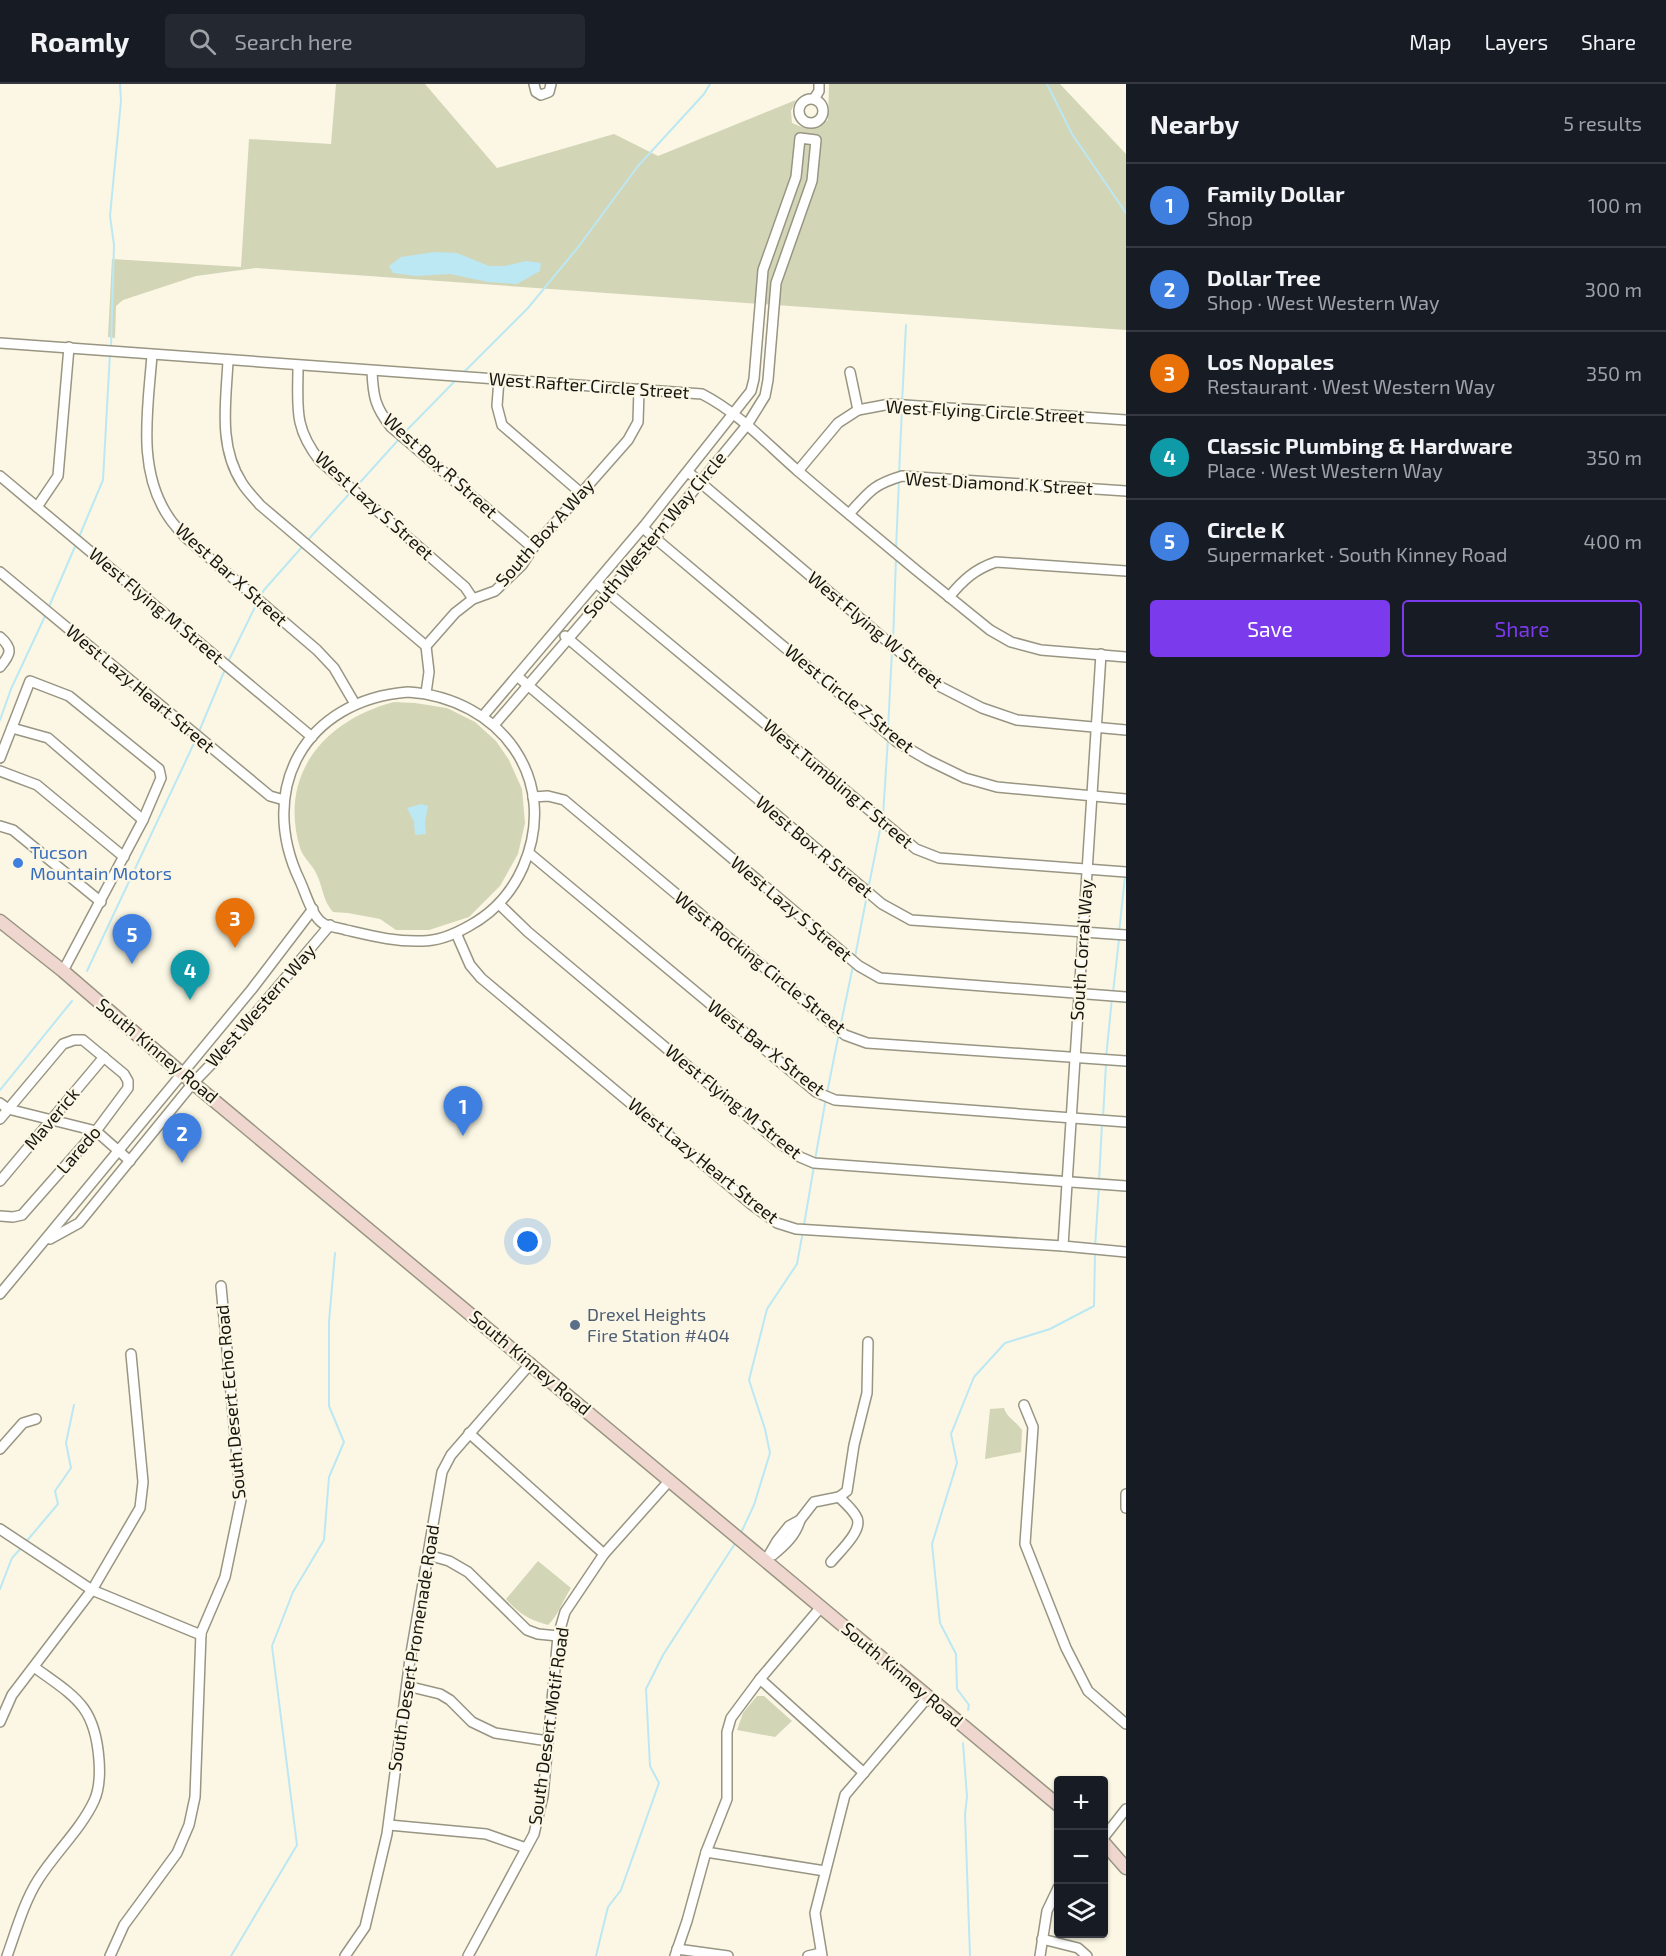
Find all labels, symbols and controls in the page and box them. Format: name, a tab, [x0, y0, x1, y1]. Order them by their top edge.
search box	[165, 14, 585, 68]
text: Roamly	[30, 24, 129, 58]
icon: search	[186, 25, 219, 58]
text: Search here	[234, 28, 353, 54]
text: Map	[1409, 29, 1451, 54]
text: Layers	[1484, 29, 1548, 54]
text: Share	[1581, 29, 1636, 54]
text: Nearby	[1150, 108, 1239, 139]
text: 5 results	[1563, 111, 1642, 135]
text: Family Dollar	[1207, 180, 1345, 206]
text: 1	[1165, 193, 1174, 217]
text: 100 m	[1588, 193, 1642, 217]
text: Shop	[1207, 206, 1253, 230]
text: Dollar Tree	[1207, 264, 1321, 290]
text: 2	[1164, 277, 1175, 301]
text: 300 m	[1585, 277, 1642, 301]
text: Shop · West Western Way	[1207, 290, 1439, 314]
text: Los Nopales	[1207, 348, 1334, 374]
text: 3	[1164, 361, 1175, 385]
text: 350 m	[1586, 361, 1642, 385]
street label: West Rafter Circle Street	[488, 367, 690, 403]
text: Restaurant · West Western Way	[1207, 374, 1495, 398]
street label: West Flying Circle Street	[885, 395, 1085, 427]
street label: West Box R Street	[379, 408, 502, 522]
text: Classic Plumbing & Hardware	[1207, 432, 1513, 458]
text: 4	[1163, 445, 1176, 469]
text: 350 m	[1586, 445, 1642, 469]
street label: West Lazy S Street	[311, 446, 439, 564]
street label: South Western Way Circle	[578, 447, 730, 622]
text: Place · West Western Way	[1207, 458, 1443, 482]
street label: West Diamond K Street	[905, 467, 1094, 499]
street label: South Box A Way	[490, 474, 599, 591]
text: Circle K	[1207, 516, 1285, 542]
street label: West Bar X Street	[171, 518, 292, 630]
text: 5	[1164, 529, 1175, 553]
text: 400 m	[1584, 529, 1642, 553]
street label: West Flying M Street	[85, 542, 229, 668]
text: Supermarket · South Kinney Road	[1207, 542, 1507, 566]
street label: West Flying W Street	[803, 566, 948, 692]
button: Save	[1150, 600, 1390, 657]
button: Share	[1402, 600, 1642, 657]
street label: West Lazy Heart Street	[62, 620, 220, 757]
street label: West Circle Z Street	[780, 639, 919, 757]
street label: West Tumbling F Street	[759, 714, 918, 852]
street label: West Box R Street	[752, 791, 878, 902]
place label: Tucson Mountain Motors	[30, 841, 172, 884]
street label: West Lazy S Street	[726, 851, 857, 966]
marker: Tucson Mountain Motors	[11, 856, 25, 870]
street label: South Corral Way	[1065, 878, 1097, 1021]
street label: West Rocking Circle Street	[670, 886, 851, 1038]
pin: 3	[216, 898, 254, 948]
pin: 5	[112, 914, 152, 964]
street label: West Western Way	[201, 939, 320, 1071]
pin: 4	[170, 950, 210, 1000]
street label: South Kinney Road	[92, 993, 223, 1108]
street label: West Bar X Street	[703, 994, 830, 1100]
street label: West Flying M Street	[661, 1039, 806, 1163]
street label: Maverick	[19, 1083, 84, 1154]
pin: 1	[444, 1086, 482, 1136]
street label: West Lazy Heart Street	[624, 1093, 784, 1228]
pin: 2	[162, 1114, 201, 1163]
street label: Laredo	[51, 1121, 105, 1178]
your location	[513, 1227, 542, 1256]
place label: Drexel Heights Fire Station #404	[587, 1303, 730, 1346]
street label: South Desert Echo Road	[211, 1304, 249, 1500]
street label: South Kinney Road	[465, 1305, 596, 1420]
marker: Drexel Heights Fire Station #404	[568, 1318, 582, 1332]
street label: South Desert Promenade Road	[383, 1523, 443, 1773]
street label: South Kinney Road	[837, 1617, 968, 1732]
street label: South Desert Motif Road	[523, 1625, 573, 1826]
map controls	[1054, 1776, 1108, 1938]
button: +	[1054, 1776, 1108, 1830]
button: −	[1054, 1830, 1108, 1884]
button: layers	[1054, 1884, 1108, 1938]

